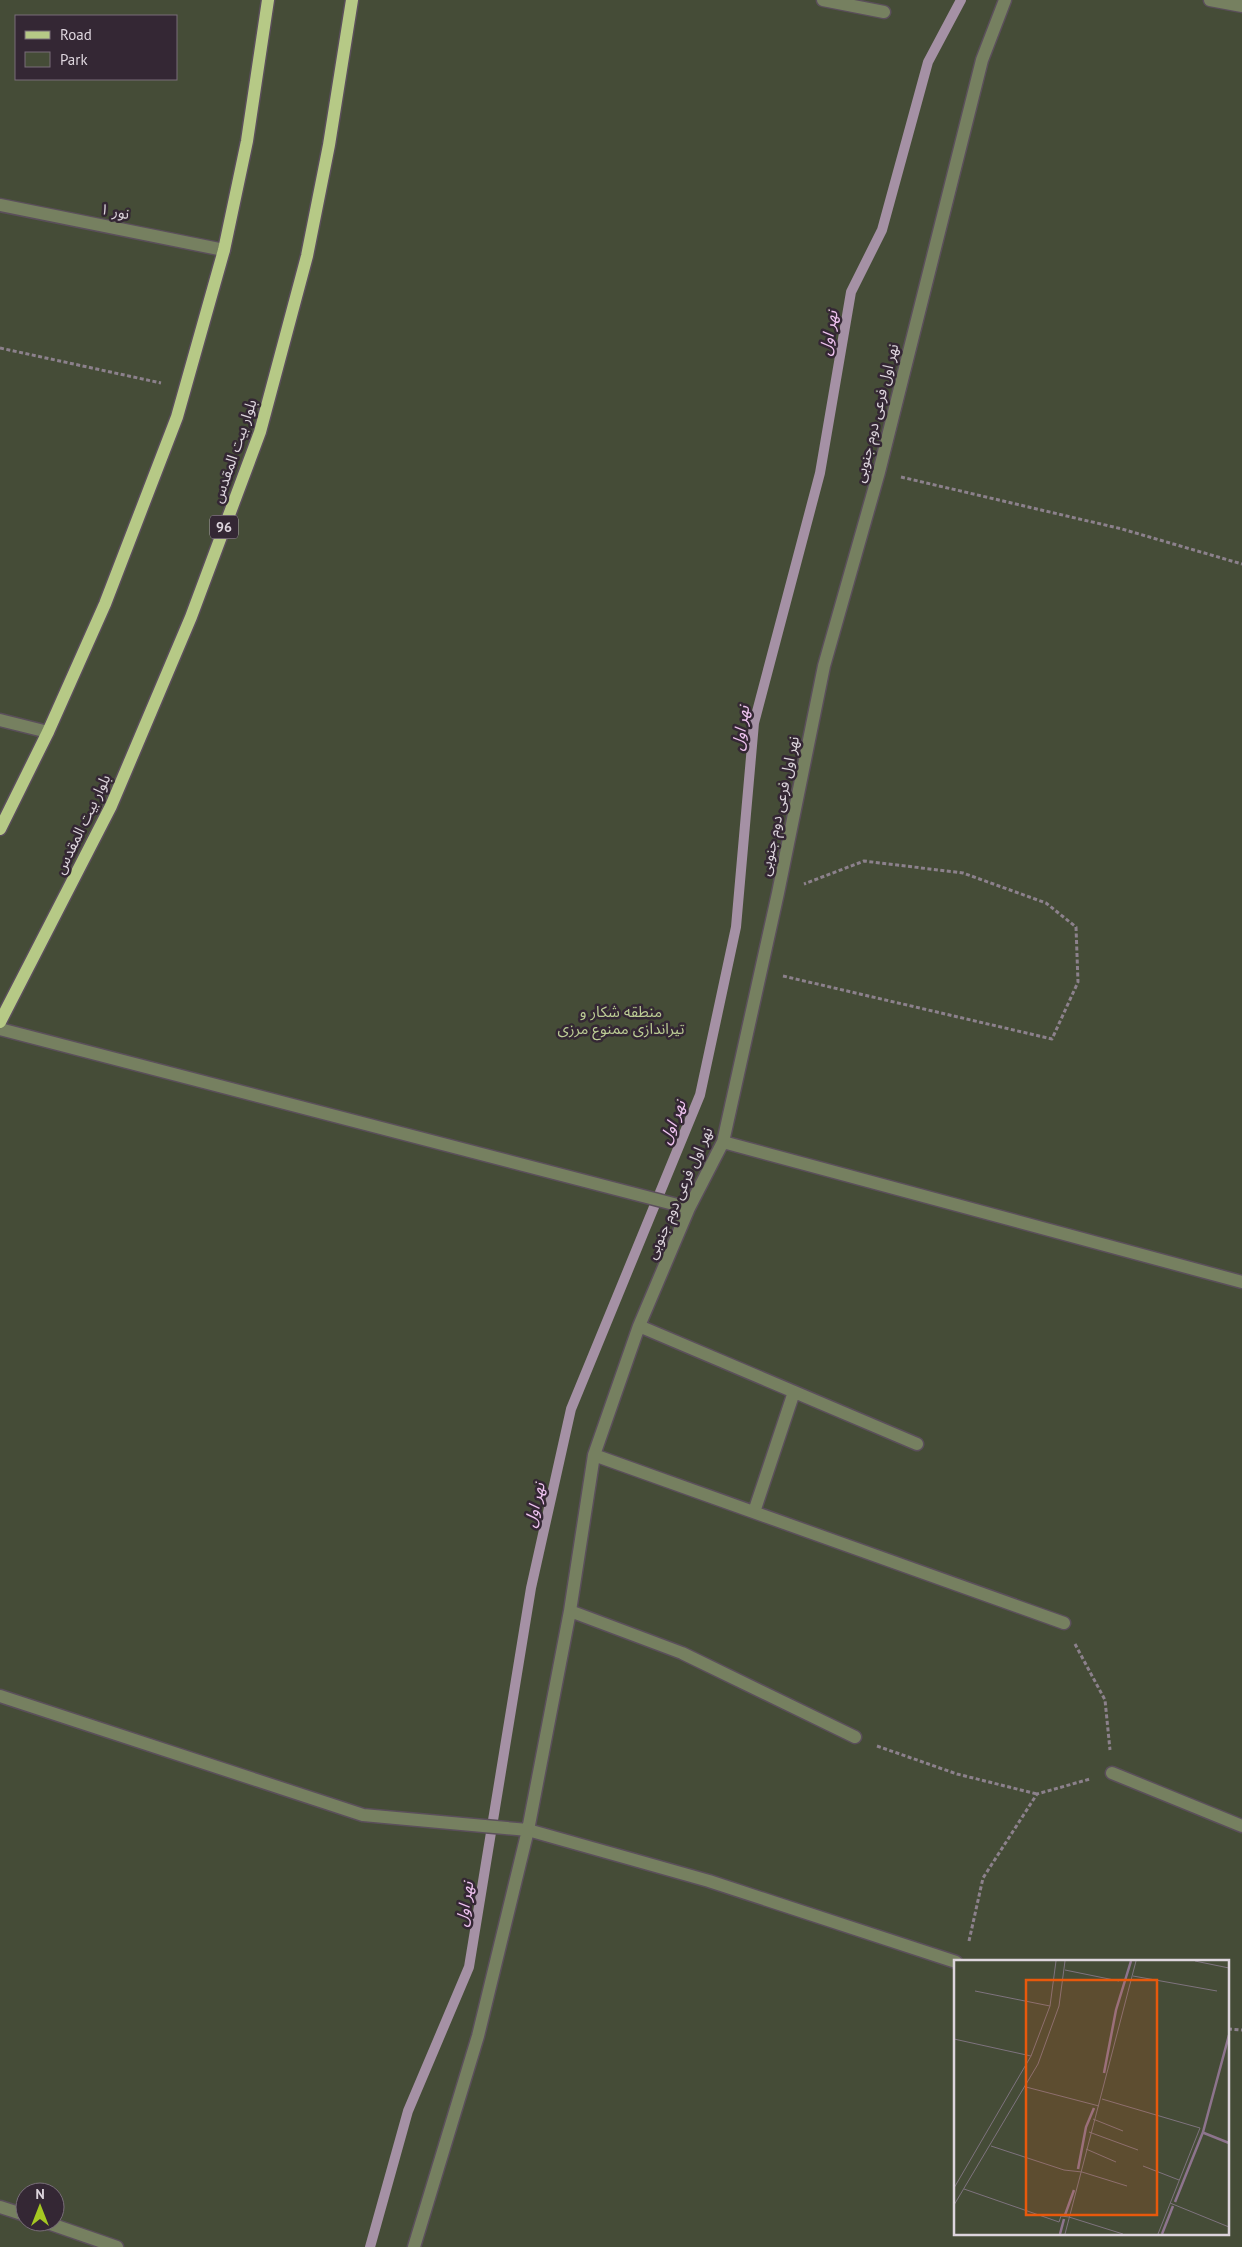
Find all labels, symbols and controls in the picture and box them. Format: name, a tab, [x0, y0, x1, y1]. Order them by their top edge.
legend	[15, 15, 178, 80]
text: Road	[60, 25, 92, 44]
text: Park	[60, 50, 88, 69]
street label: نور ۱	[99, 199, 131, 223]
water label: نهر اول	[814, 308, 842, 357]
street label: نهر اول فرعی دوم جنوبی	[850, 342, 904, 485]
street label: بلوار بیت المقدس	[207, 397, 261, 505]
road number: 96	[210, 516, 238, 538]
water label: نهر اول	[727, 703, 754, 752]
street label: نهر اول فرعی دوم جنوبی	[755, 734, 805, 878]
street label: بلوار بیت المقدس	[50, 771, 114, 877]
park label: منطقه شکار و تیراندازی ممنوع مرزی	[558, 1002, 684, 1041]
water label: نهر اول	[654, 1096, 690, 1147]
street label: نهر اول فرعی دوم جنوبی	[641, 1124, 718, 1263]
water label: نهر اول	[519, 1479, 549, 1529]
water label: نهر اول	[451, 1879, 478, 1928]
inset map	[954, 1960, 1230, 2234]
north arrow	[15, 2182, 65, 2232]
text: N	[35, 2185, 45, 2203]

